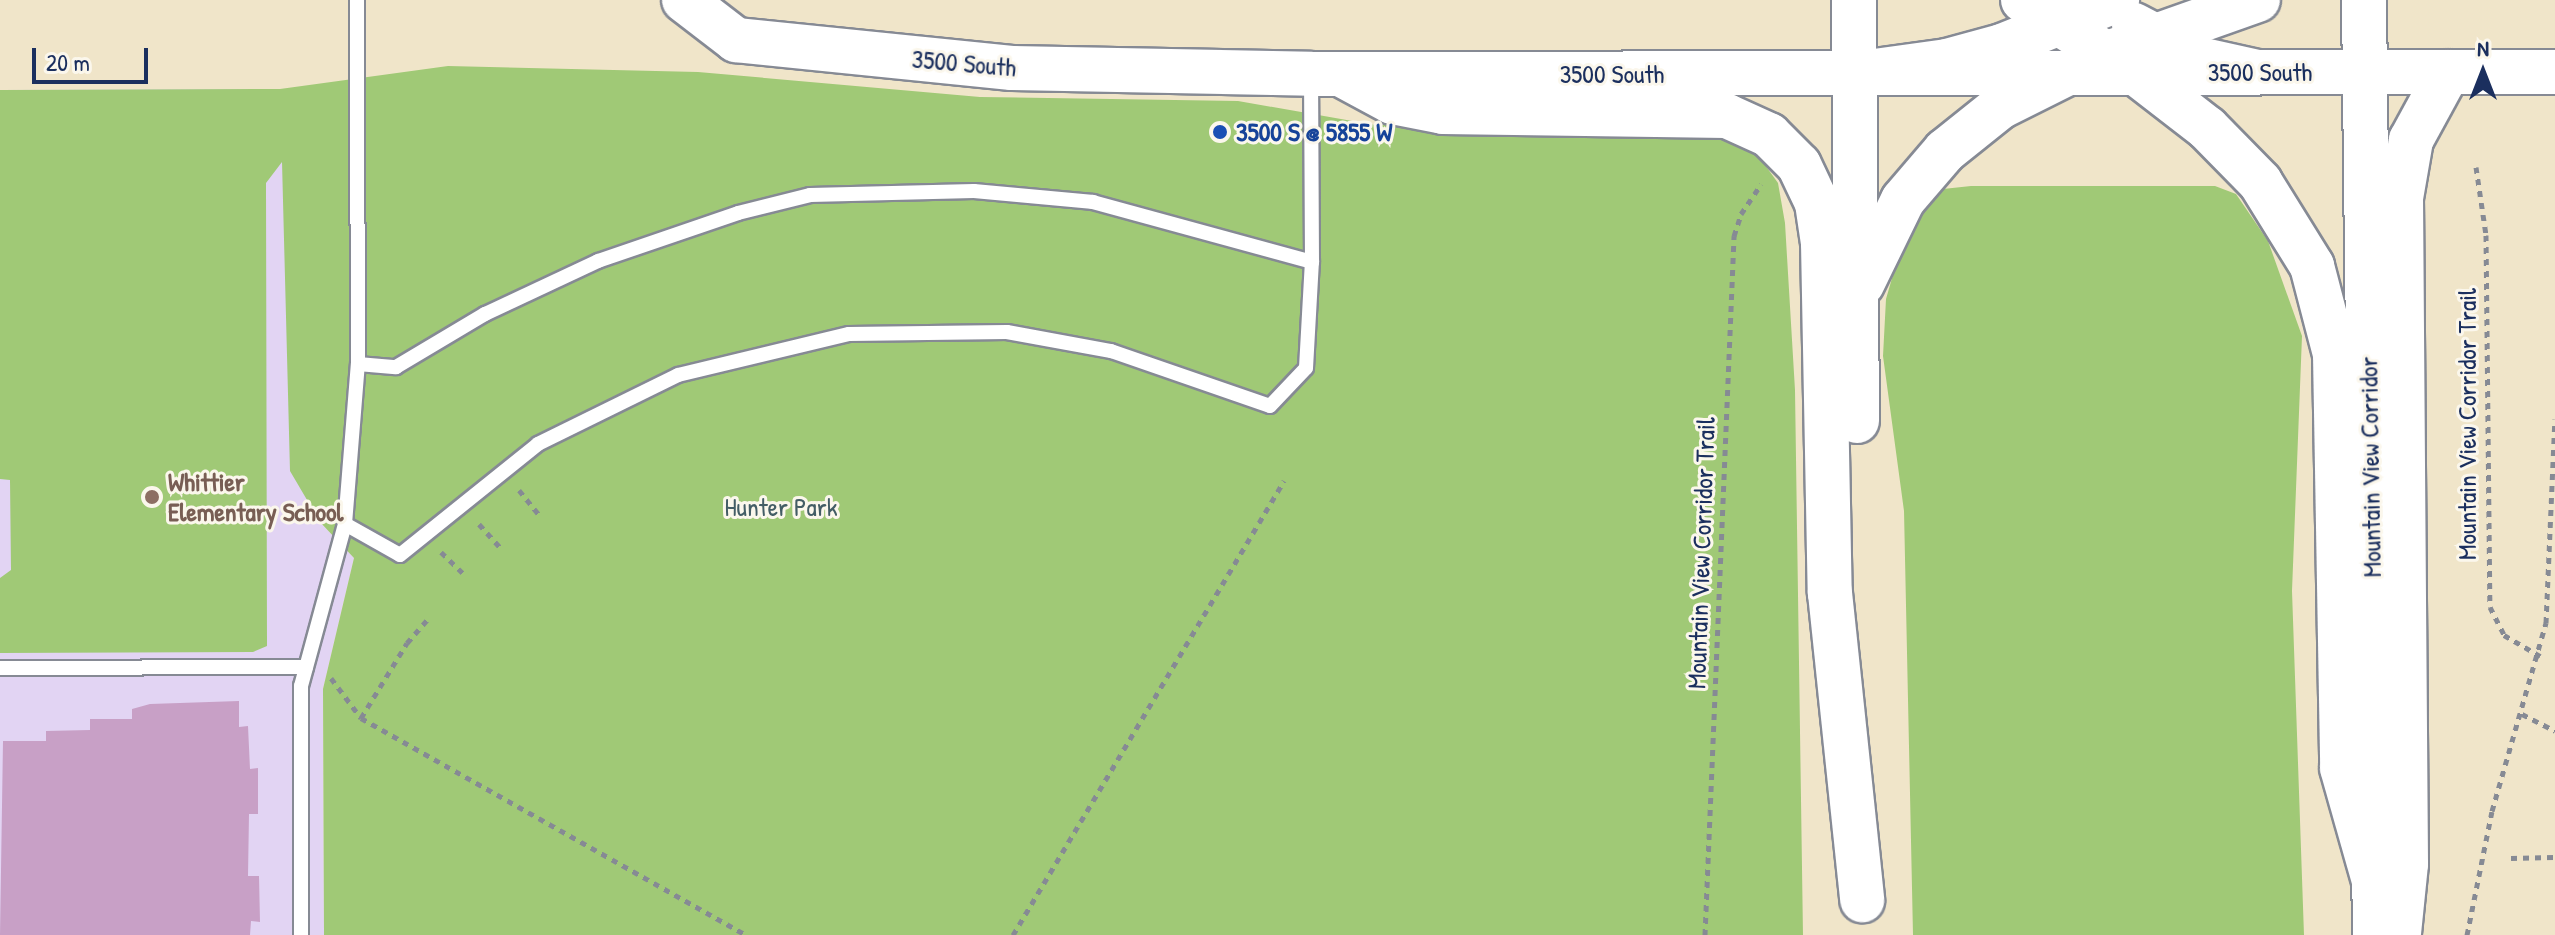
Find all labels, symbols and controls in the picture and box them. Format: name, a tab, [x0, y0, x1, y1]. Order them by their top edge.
scale bar	[36, 32, 152, 82]
north arrow	[2443, 32, 2523, 112]
text: N	[2477, 33, 2489, 63]
street label: 3500 South	[911, 43, 1017, 83]
text: 20 m	[46, 46, 90, 78]
street label: 3500 South	[2208, 56, 2312, 88]
street label: 3500 South	[1560, 58, 1664, 90]
place label: 3500 S @ 5855 W	[1236, 116, 1392, 148]
marker: 3500 S @ 5855 W	[1211, 123, 1229, 141]
street label: Mountain View Corridor Trail	[2451, 288, 2483, 560]
street label: Mountain View Corridor	[2352, 356, 2388, 578]
street label: Mountain View Corridor Trail	[1681, 417, 1721, 689]
place label: Whittier Elementary School	[168, 466, 343, 528]
marker: Whittier Elementary School	[143, 488, 161, 506]
park label: Hunter Park	[724, 491, 838, 523]

